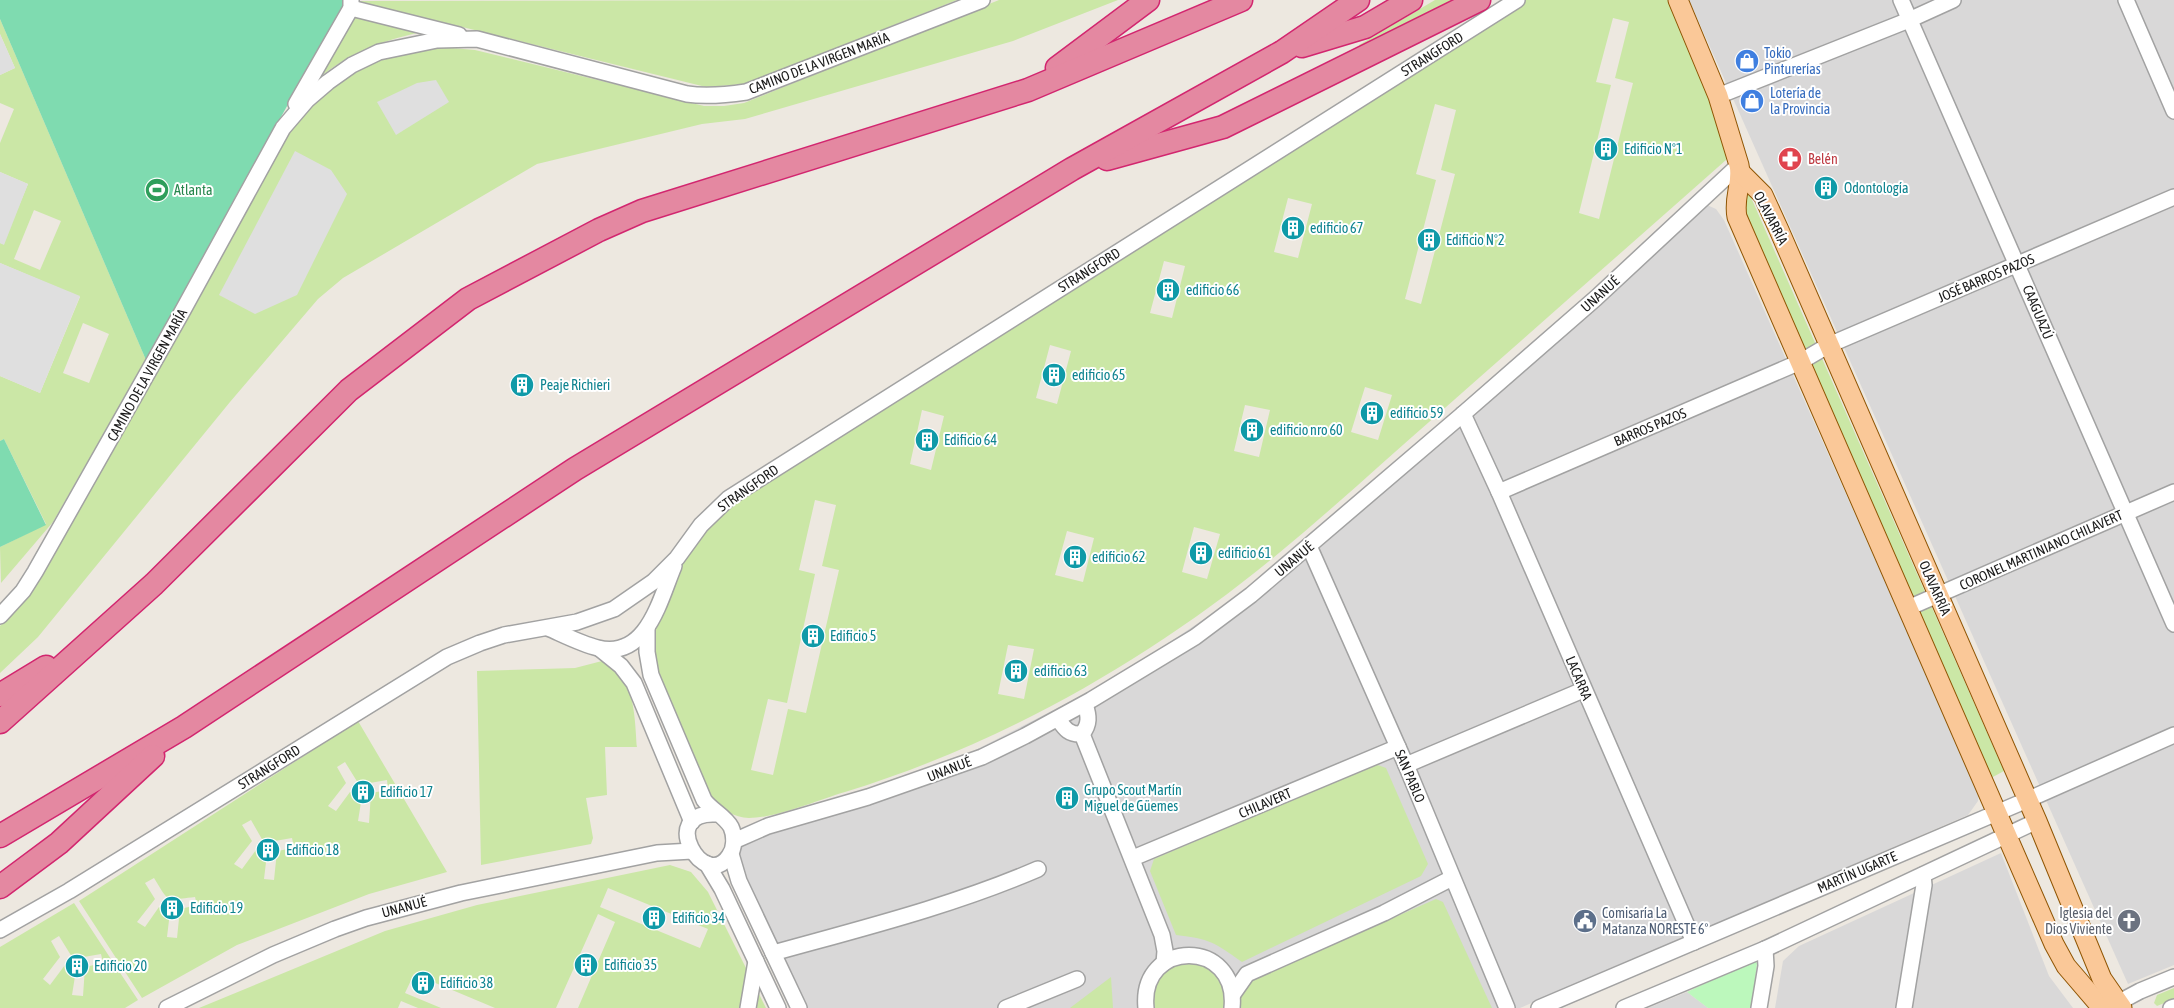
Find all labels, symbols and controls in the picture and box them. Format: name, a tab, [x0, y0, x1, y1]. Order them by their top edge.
street label: CAMINO DE LA VIRGEN MARÍA	[747, 29, 892, 97]
street label: STRANGFORD	[1398, 29, 1466, 79]
place label: Tokio Pinturerías	[1764, 45, 1821, 77]
shop icon: Tokio Pinturerías	[1734, 48, 1760, 74]
place label: Lotería de la Provincia	[1770, 85, 1830, 117]
shop icon: Lotería de la Provincia	[1739, 88, 1765, 114]
building icon: Edificio N°1	[1593, 136, 1619, 162]
place label: Edificio N°1	[1624, 141, 1683, 157]
pharmacy icon: Belén	[1777, 146, 1803, 172]
place label: Belén	[1808, 151, 1838, 167]
building icon: Odontología	[1813, 175, 1839, 201]
sports icon: Atlanta	[144, 177, 170, 203]
place label: Odontología	[1844, 180, 1909, 196]
place label: Atlanta	[174, 182, 212, 198]
street label: OLAVARRÍA	[1751, 189, 1791, 248]
building icon: edificio 67	[1280, 215, 1306, 241]
place label: edificio 67	[1310, 220, 1363, 236]
building icon: Edificio N°2	[1416, 227, 1442, 253]
place label: Edificio N°2	[1446, 232, 1505, 248]
street label: STRANGFORD	[1055, 245, 1123, 295]
street label: JOSÉ BARROS PAZOS	[1935, 250, 2037, 306]
street label: UNANUÉ	[1578, 273, 1622, 315]
building icon: edificio 66	[1155, 277, 1181, 303]
place label: edificio 66	[1186, 282, 1240, 298]
street label: CAAGUAZÚ	[2019, 283, 2057, 341]
street label: CAMINO DE LA VIRGEN MARÍA	[104, 306, 190, 444]
building icon: edificio 65	[1041, 362, 1067, 388]
place label: edificio 65	[1072, 367, 1125, 383]
building icon: Peaje Richieri	[509, 372, 535, 398]
place label: Peaje Richieri	[540, 377, 610, 393]
building icon: edificio 59	[1359, 400, 1385, 426]
place label: edificio 59	[1390, 405, 1443, 421]
street label: BARROS PAZOS	[1611, 405, 1689, 449]
building icon: edificio nro 60	[1239, 417, 1265, 443]
place label: edificio nro 60	[1270, 422, 1343, 438]
building icon: Edificio 64	[914, 427, 940, 453]
place label: Edificio 64	[944, 432, 997, 448]
street label: STRANGFORD	[715, 461, 781, 515]
street label: CORONEL MARTINIANO CHILAVERT	[1957, 507, 2125, 593]
street label: UNANUÉ	[1271, 538, 1317, 580]
building icon: edificio 61	[1188, 540, 1214, 566]
building icon: edificio 62	[1062, 544, 1088, 570]
place label: edificio 61	[1218, 545, 1271, 561]
place label: edificio 62	[1092, 549, 1145, 565]
street label: OLAVARRÍA	[1916, 558, 1954, 618]
building icon: Edificio 5	[800, 623, 826, 649]
place label: Edificio 5	[830, 628, 876, 644]
street label: LACARRA	[1563, 654, 1595, 703]
building icon: edificio 63	[1003, 658, 1029, 684]
place label: edificio 63	[1034, 663, 1087, 679]
street label: STRANGFORD	[235, 742, 303, 792]
street label: SAN PABLO	[1392, 747, 1428, 805]
street label: UNANUÉ	[925, 753, 973, 785]
building icon: Edificio 17	[350, 779, 376, 805]
place label: Grupo Scout Martín Miguel de Güemes	[1084, 782, 1182, 814]
place label: Edificio 17	[380, 784, 433, 800]
building icon: Grupo Scout Martín Miguel de Güemes	[1054, 785, 1080, 811]
street label: CHILAVERT	[1236, 785, 1294, 821]
building icon: Edificio 18	[255, 837, 281, 863]
place label: Edificio 18	[286, 842, 339, 858]
street label: MARTÍN UGARTE	[1815, 848, 1899, 896]
street label: UNANUÉ	[380, 893, 428, 921]
building icon: Edificio 19	[159, 895, 185, 921]
place label: Edificio 19	[190, 900, 243, 916]
building icon: Edificio 34	[641, 905, 667, 931]
place label: Comisaría La Matanza NORESTE 6°	[1602, 905, 1709, 937]
place label: Iglesia del Dios Viviente	[2045, 905, 2112, 937]
public building icon: Comisaría La Matanza NORESTE 6°	[1572, 908, 1598, 934]
church icon: Iglesia del Dios Viviente	[2116, 908, 2142, 934]
place label: Edificio 34	[672, 910, 725, 926]
building icon: Edificio 35	[573, 952, 599, 978]
building icon: Edificio 20	[64, 953, 90, 979]
place label: Edificio 35	[604, 957, 657, 973]
place label: Edificio 20	[94, 958, 147, 974]
building icon: Edificio 38	[410, 970, 436, 996]
place label: Edificio 38	[440, 975, 493, 991]

